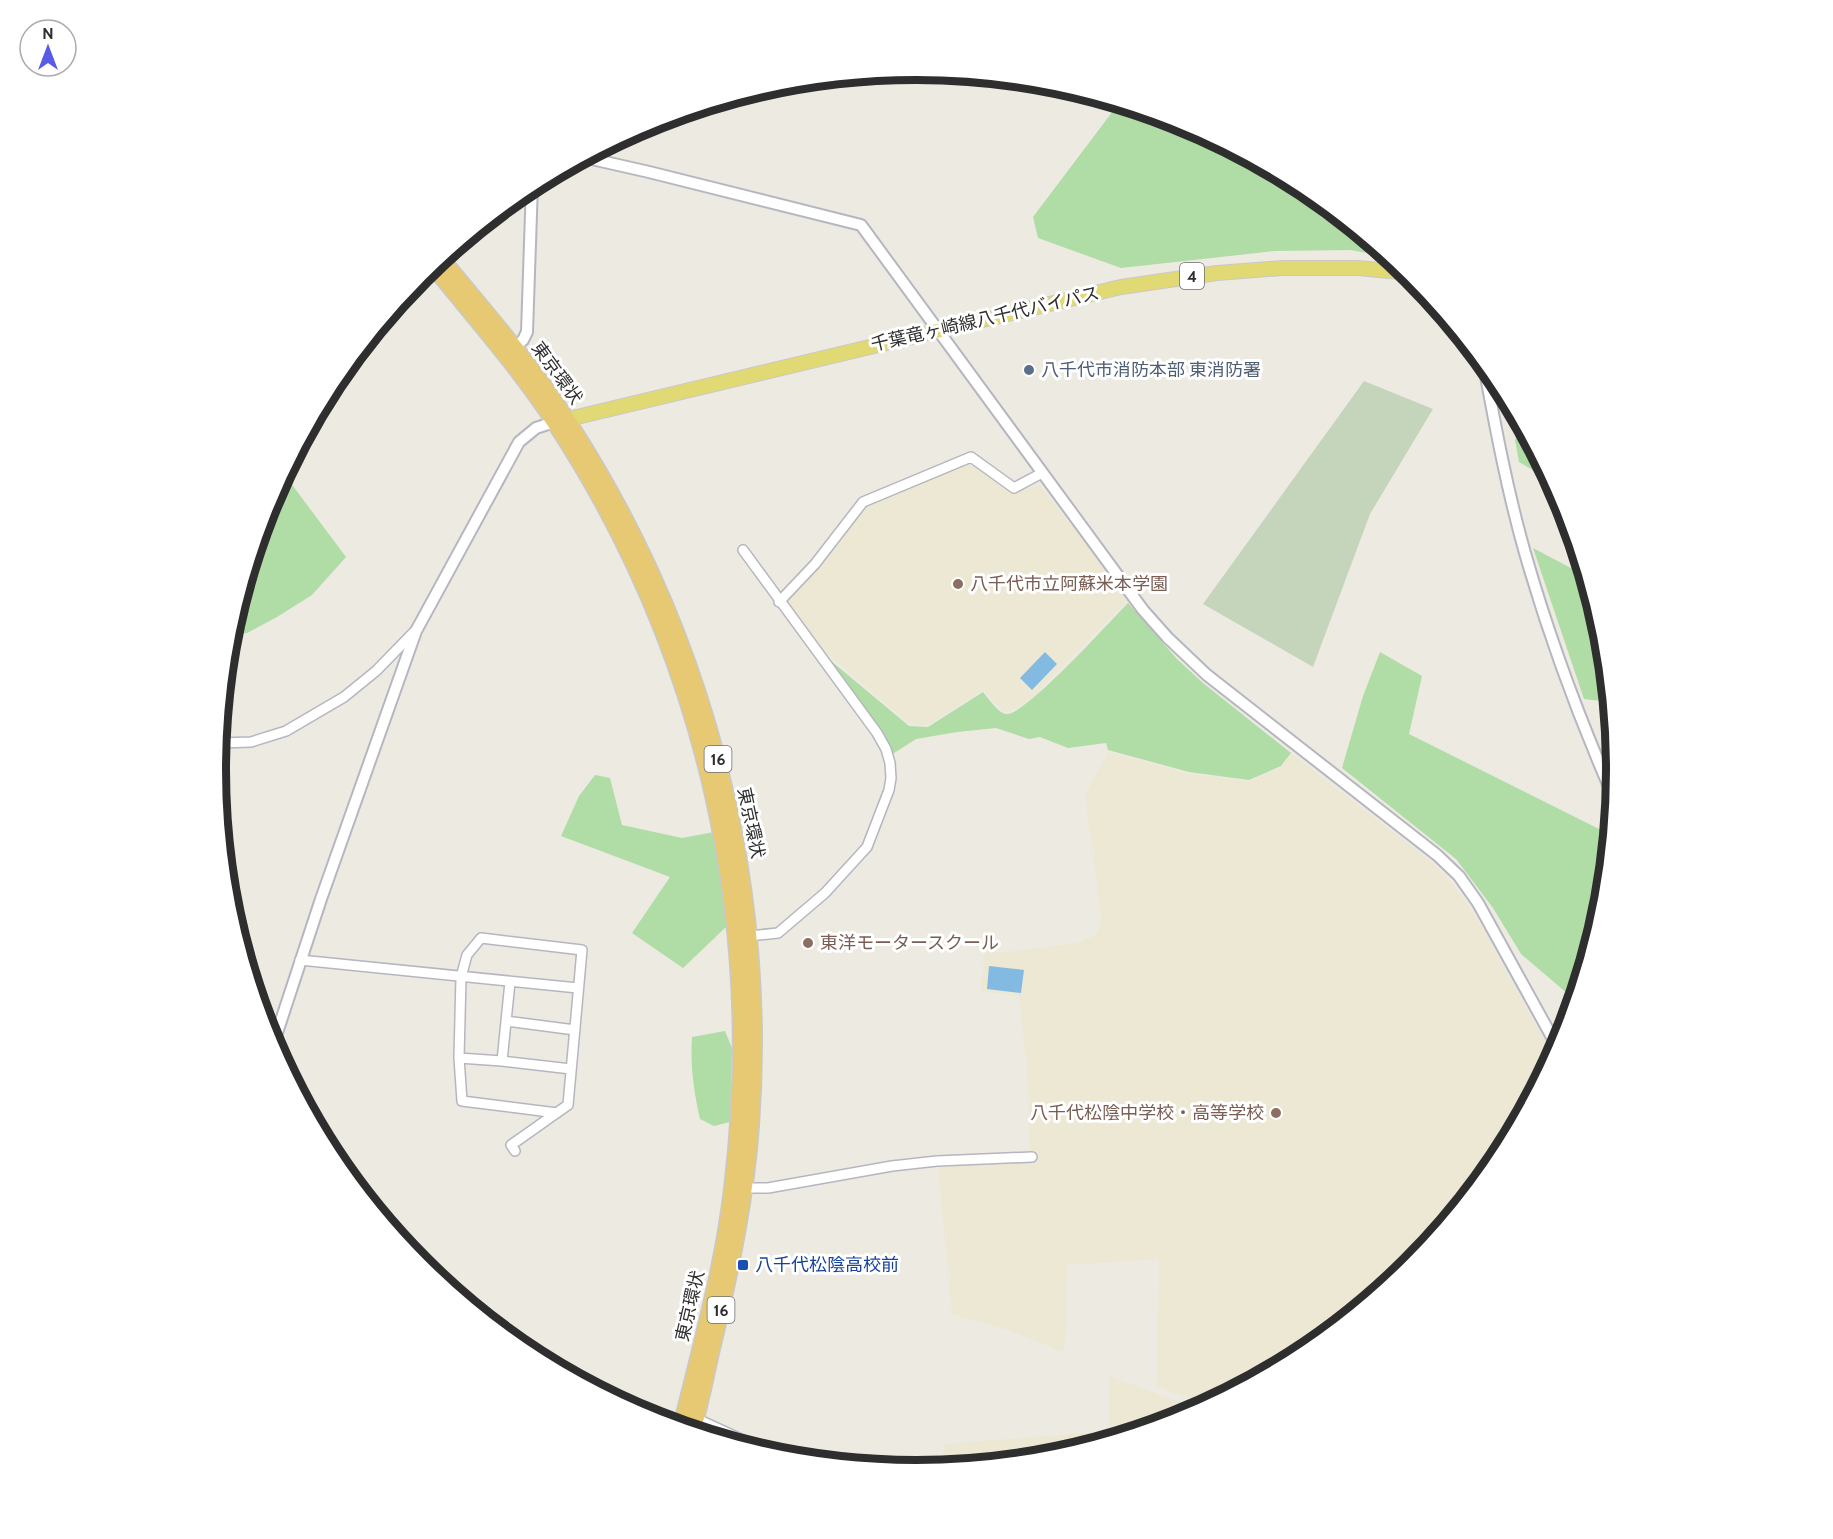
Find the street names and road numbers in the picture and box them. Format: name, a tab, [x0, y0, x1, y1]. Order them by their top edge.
road number: 4	[1180, 263, 1204, 289]
street label: 千葉竜ヶ崎線八千代バイパス	[869, 282, 1101, 356]
street label: 東京環状	[527, 337, 587, 409]
road number: 16	[704, 746, 732, 772]
street label: 東京環状	[733, 785, 769, 861]
street label: 東京環状	[671, 1268, 709, 1344]
road number: 16	[708, 1297, 734, 1323]

